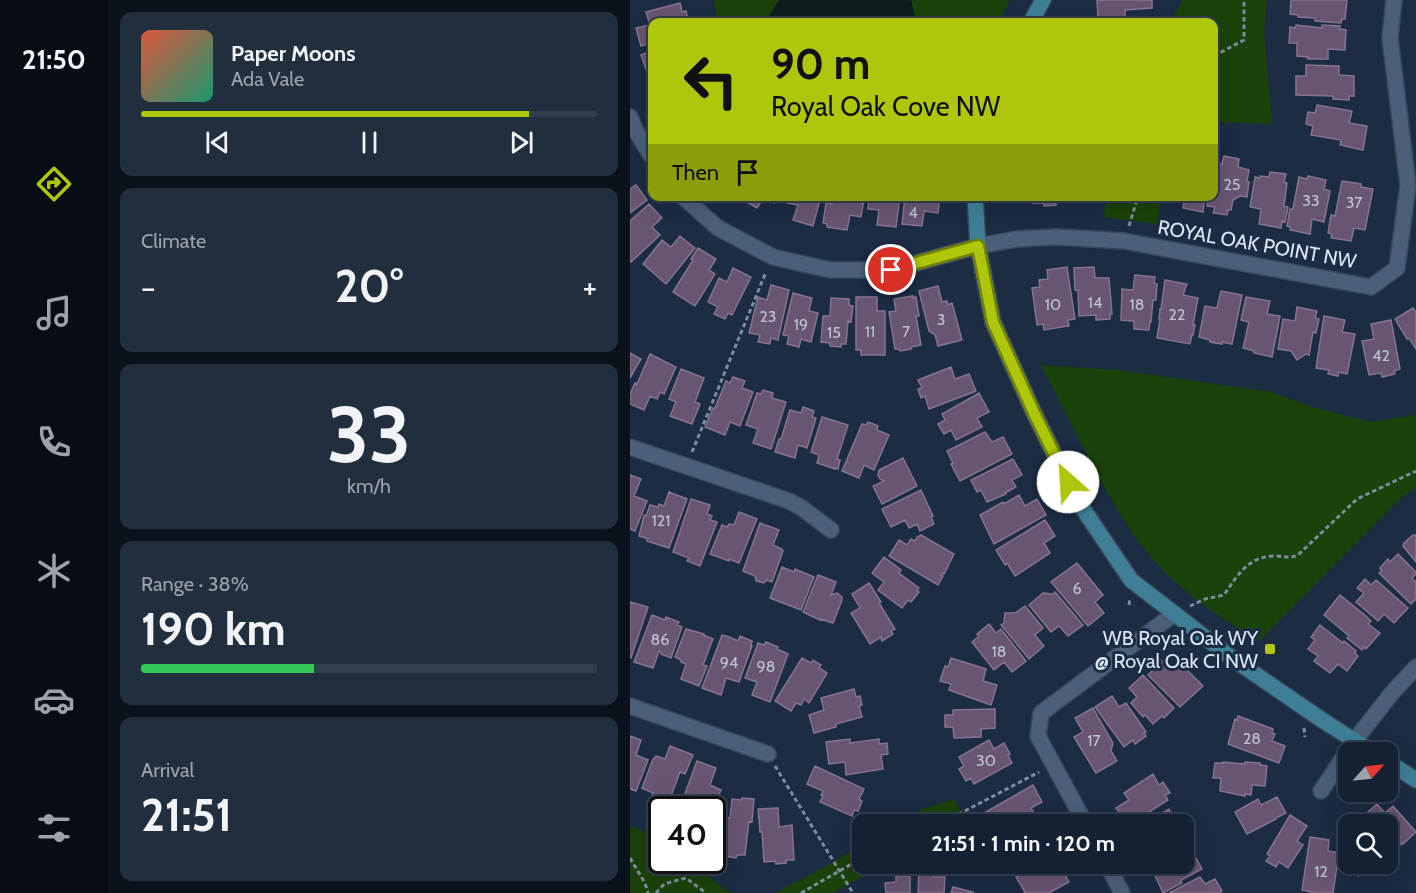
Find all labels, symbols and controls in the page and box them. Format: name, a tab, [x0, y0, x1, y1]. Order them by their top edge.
text: 90 m	[771, 38, 870, 90]
text: Paper Moons	[231, 40, 355, 67]
icon: left	[672, 42, 750, 120]
text: 21:50	[22, 43, 86, 76]
text: Ada Vale	[231, 67, 304, 91]
text: Royal Oak Cove NW	[771, 90, 1000, 123]
icon: previous	[201, 126, 234, 159]
icon: pause	[353, 126, 386, 159]
icon: next	[505, 126, 538, 159]
icon: arrive	[731, 156, 764, 189]
text: Then	[672, 159, 719, 186]
icon: directions	[33, 163, 75, 205]
house number: 25	[1223, 175, 1241, 194]
house number: 33	[1302, 191, 1320, 210]
house number: 37	[1346, 193, 1362, 212]
house number: 4	[908, 203, 918, 222]
street label: ROYAL OAK POINT NW	[1156, 215, 1358, 273]
text: Climate	[141, 229, 206, 253]
pin	[865, 244, 916, 295]
icon: arrive	[874, 253, 907, 286]
text: 20°	[335, 259, 403, 313]
text: −	[141, 267, 156, 307]
text: +	[582, 267, 597, 307]
icon: music	[33, 292, 75, 334]
house number: 14	[1088, 293, 1102, 312]
house number: 10	[1045, 295, 1061, 314]
house number: 18	[1130, 295, 1144, 314]
house number: 22	[1169, 305, 1185, 324]
house number: 23	[759, 307, 777, 326]
house number: 3	[937, 310, 945, 329]
house number: 19	[794, 315, 808, 334]
house number: 11	[865, 322, 875, 341]
house number: 7	[902, 322, 910, 341]
house number: 15	[827, 323, 841, 342]
house number: 42	[1372, 346, 1390, 365]
text: 33	[327, 387, 411, 482]
icon: phone	[33, 421, 75, 463]
position arrow	[1036, 450, 1100, 514]
text: km/h	[347, 474, 391, 498]
house number: 121	[652, 511, 670, 530]
icon: climate	[33, 550, 75, 592]
text: Range · 38%	[141, 572, 249, 596]
house number: 6	[1072, 579, 1082, 598]
text: 190 km	[141, 602, 286, 656]
place label: WB Royal Oak WY @ Royal Oak CI NW	[1095, 626, 1259, 673]
house number: 86	[651, 630, 669, 649]
house number: 18	[992, 642, 1006, 661]
marker: WB Royal Oak WY @ Royal Oak CI NW	[1263, 642, 1277, 656]
house number: 94	[720, 653, 738, 672]
house number: 98	[757, 657, 775, 676]
icon: car	[33, 679, 75, 721]
house number: 28	[1243, 729, 1261, 748]
house number: 17	[1087, 731, 1101, 750]
north arrow	[1338, 742, 1398, 802]
map controls	[1338, 742, 1398, 874]
house number: 30	[976, 751, 996, 770]
text: Arrival	[141, 758, 194, 782]
text: 21:51	[141, 788, 232, 842]
speed limit sign: 40	[648, 796, 726, 874]
icon: filters	[33, 807, 75, 849]
button: search	[1338, 814, 1398, 874]
text: 21:51 · 1 min · 120 m	[931, 830, 1115, 857]
house number: 12	[1314, 862, 1328, 881]

